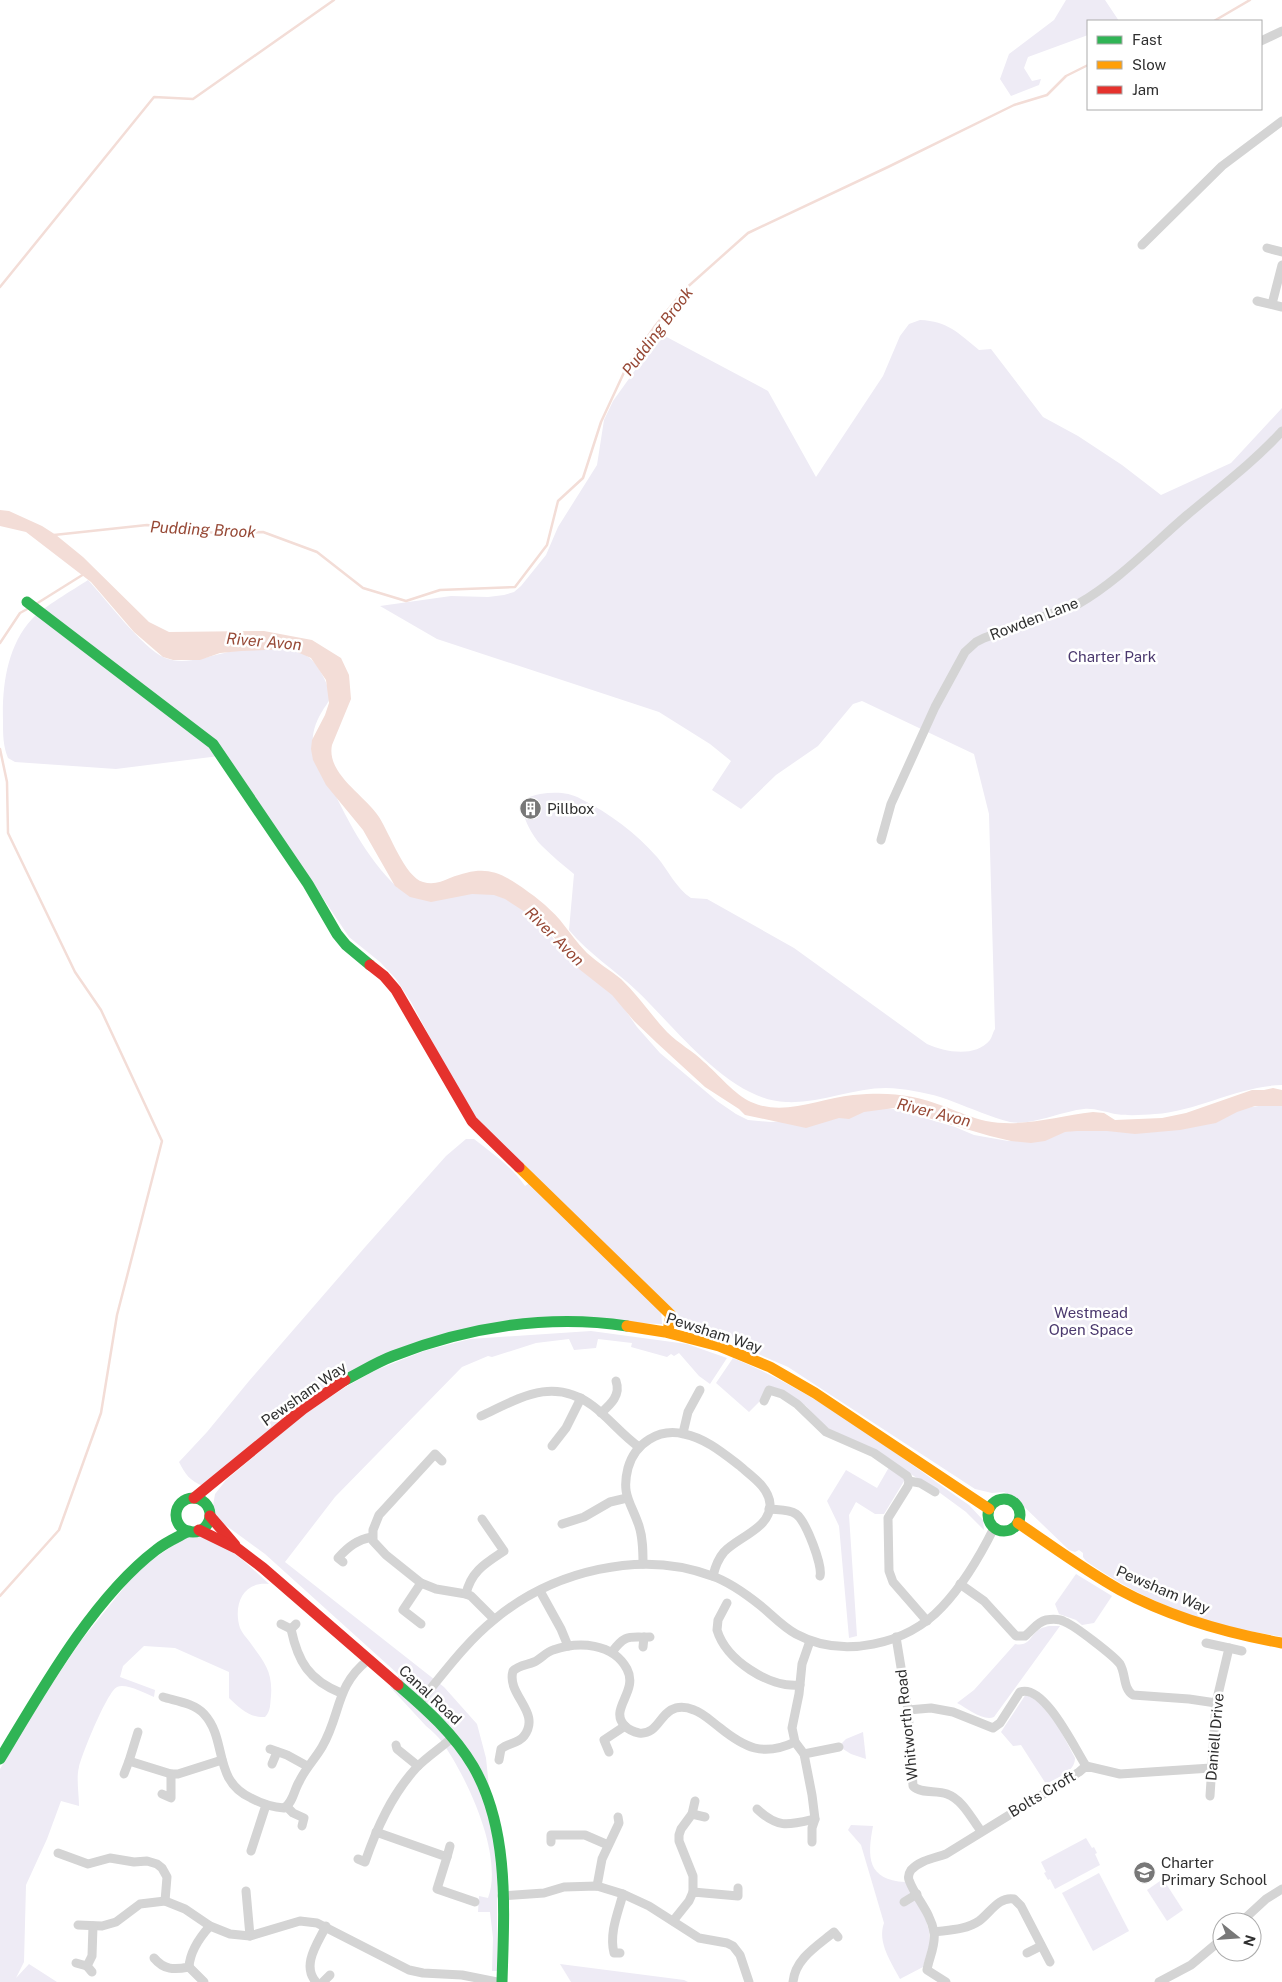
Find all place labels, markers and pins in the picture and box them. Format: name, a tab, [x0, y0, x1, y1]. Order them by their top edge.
building icon: Pillbox	[519, 797, 543, 821]
place label: Pillbox	[547, 800, 595, 817]
place label: Charter Primary School	[1161, 1854, 1267, 1888]
school or university icon: Charter Primary School	[1133, 1860, 1157, 1884]

